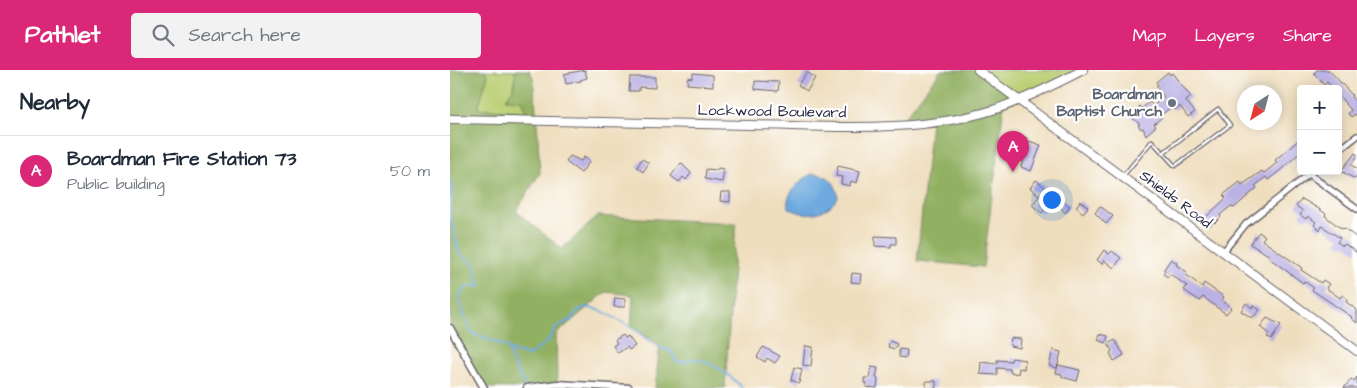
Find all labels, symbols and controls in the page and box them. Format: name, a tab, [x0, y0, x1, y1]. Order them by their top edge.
search box	[131, 13, 481, 58]
text: Pathlet	[25, 18, 101, 52]
icon: search	[149, 21, 177, 49]
text: Search here	[189, 22, 301, 49]
text: Map	[1132, 23, 1166, 48]
text: Layers	[1194, 23, 1255, 48]
text: Share	[1283, 23, 1332, 48]
place label: Boardman Baptist Church	[1057, 84, 1163, 122]
north arrow	[1237, 85, 1282, 130]
map controls	[1297, 85, 1342, 175]
button: +	[1297, 85, 1342, 130]
text: Nearby	[20, 88, 90, 117]
marker: Boardman Baptist Church	[1166, 97, 1178, 109]
street label: Lockwood Boulevard	[697, 100, 847, 123]
button: −	[1297, 130, 1342, 175]
pin: A	[997, 131, 1029, 172]
text: Boardman Fire Station 73	[67, 146, 296, 173]
text: A	[31, 160, 41, 182]
text: 50 m	[390, 160, 430, 182]
street label: Shields Road	[1135, 165, 1216, 234]
text: Public building	[67, 173, 165, 195]
your location	[1039, 187, 1065, 213]

